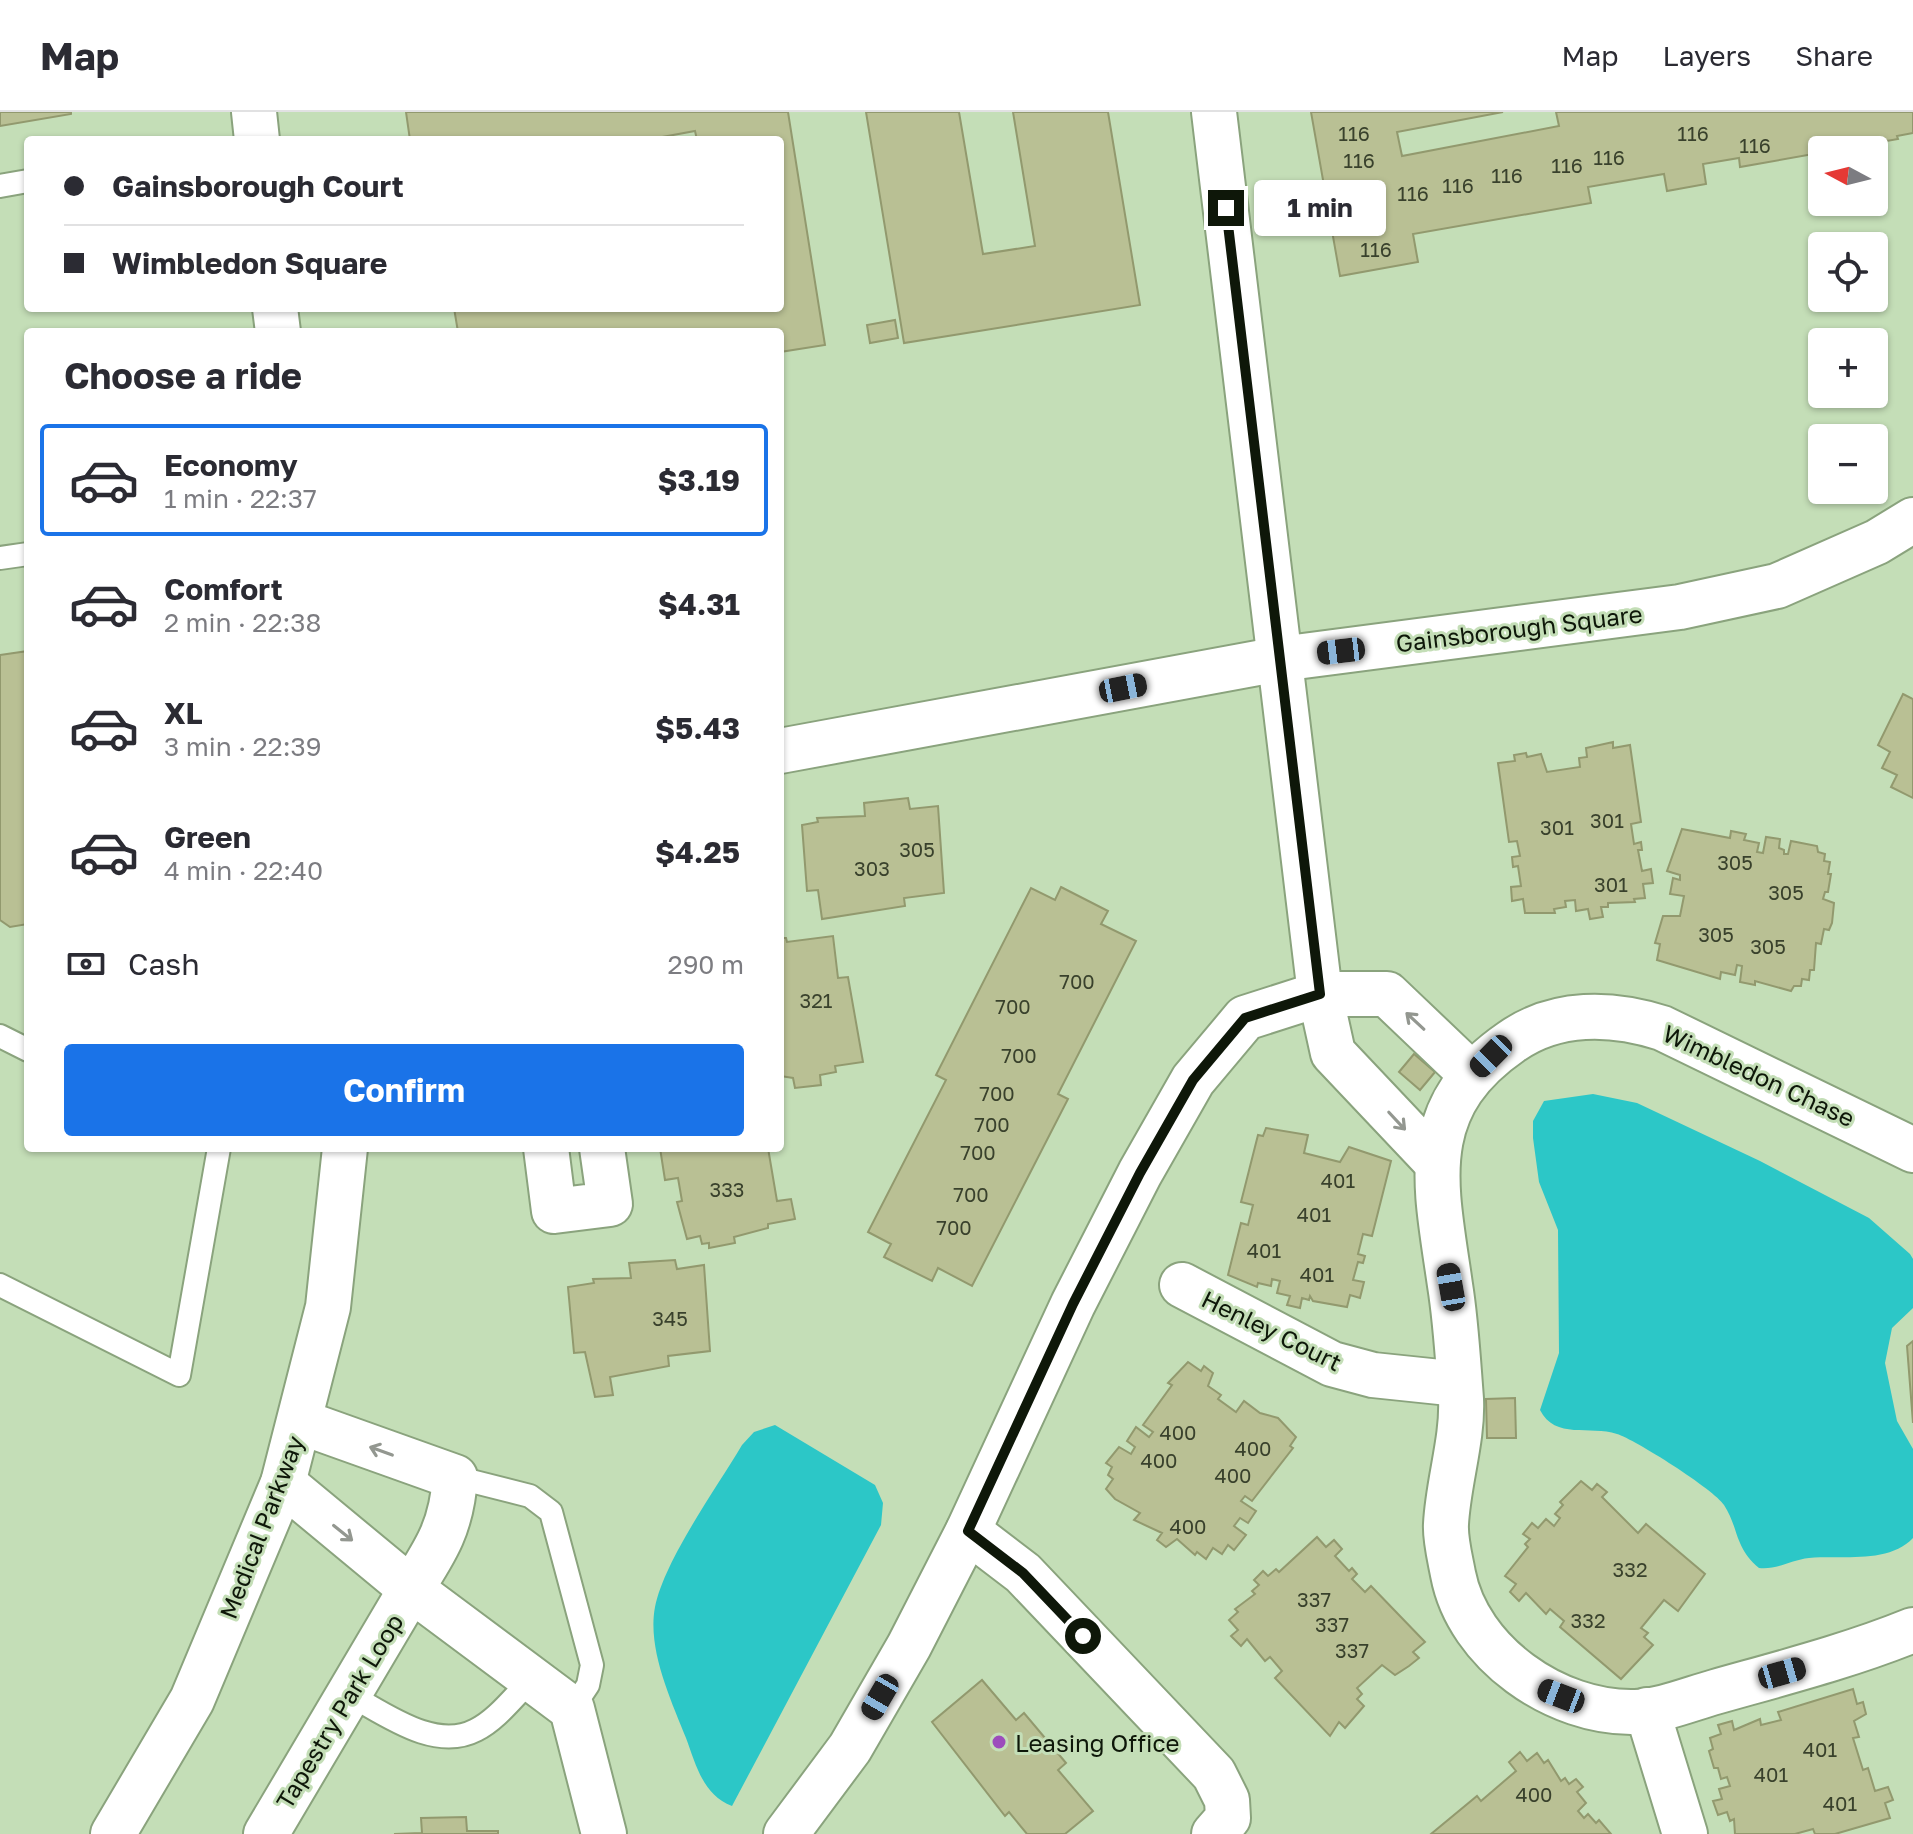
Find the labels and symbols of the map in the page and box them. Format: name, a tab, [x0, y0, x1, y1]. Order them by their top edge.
house number: 116	[1338, 121, 1370, 145]
house number: 116	[1677, 121, 1709, 145]
house number: 116	[1739, 133, 1771, 157]
north arrow	[1808, 136, 1888, 216]
house number: 116	[1593, 145, 1625, 169]
house number: 116	[1343, 148, 1375, 172]
house number: 116	[1551, 153, 1583, 177]
house number: 116	[1491, 163, 1523, 187]
house number: 116	[1442, 173, 1474, 197]
callout: 1 min	[1254, 180, 1386, 236]
house number: 116	[1397, 181, 1429, 205]
route end	[1208, 190, 1244, 226]
house number: 116	[1360, 237, 1392, 261]
street label: Gainsborough Square	[1394, 598, 1644, 658]
car	[1316, 636, 1366, 666]
car	[1097, 672, 1149, 704]
house number: 301	[1590, 808, 1624, 832]
house number: 301	[1540, 815, 1574, 839]
house number: 305	[899, 837, 935, 861]
house number: 305	[1717, 850, 1753, 874]
house number: 303	[854, 856, 890, 880]
house number: 301	[1594, 872, 1628, 896]
house number: 305	[1768, 880, 1804, 904]
house number: 305	[1698, 922, 1734, 946]
house number: 305	[1750, 934, 1786, 958]
house number: 700	[1059, 969, 1095, 993]
house number: 321	[800, 988, 833, 1012]
house number: 700	[995, 994, 1031, 1018]
one-way arrow	[1406, 1013, 1426, 1031]
street label: Wimbledon Chase	[1659, 1018, 1859, 1132]
car	[1466, 1031, 1516, 1081]
house number: 700	[1001, 1043, 1037, 1067]
house number: 700	[979, 1081, 1015, 1105]
one-way arrow	[1388, 1111, 1407, 1131]
house number: 700	[974, 1112, 1010, 1136]
house number: 700	[960, 1140, 996, 1164]
house number: 401	[1321, 1168, 1355, 1192]
house number: 333	[709, 1177, 745, 1201]
house number: 700	[953, 1182, 989, 1206]
house number: 401	[1297, 1202, 1331, 1226]
house number: 700	[936, 1215, 972, 1239]
house number: 401	[1247, 1238, 1281, 1262]
car	[1435, 1261, 1467, 1313]
house number: 401	[1300, 1262, 1334, 1286]
street label: Henley Court	[1197, 1284, 1347, 1376]
house number: 345	[652, 1306, 688, 1330]
house number: 400	[1160, 1420, 1197, 1444]
street label: Medical Parkway	[213, 1431, 309, 1623]
house number: 400	[1235, 1436, 1272, 1460]
one-way arrow	[369, 1442, 394, 1457]
house number: 400	[1141, 1448, 1178, 1472]
house number: 400	[1215, 1463, 1252, 1487]
house number: 400	[1170, 1514, 1207, 1538]
one-way arrow	[332, 1524, 353, 1542]
house number: 332	[1613, 1557, 1648, 1581]
house number: 337	[1297, 1587, 1331, 1611]
street label: Tapestry Park Loop	[269, 1608, 409, 1814]
house number: 332	[1571, 1608, 1606, 1632]
house number: 337	[1315, 1612, 1349, 1636]
route start	[1065, 1618, 1101, 1654]
house number: 337	[1335, 1638, 1369, 1662]
car	[1756, 1655, 1808, 1691]
car	[858, 1670, 902, 1724]
car	[1534, 1676, 1588, 1716]
place label: Leasing Office	[1015, 1728, 1180, 1757]
marker: Leasing Office	[990, 1733, 1008, 1751]
house number: 401	[1803, 1737, 1837, 1761]
house number: 401	[1754, 1762, 1788, 1786]
house number: 400	[1516, 1782, 1553, 1806]
house number: 401	[1823, 1791, 1857, 1815]

